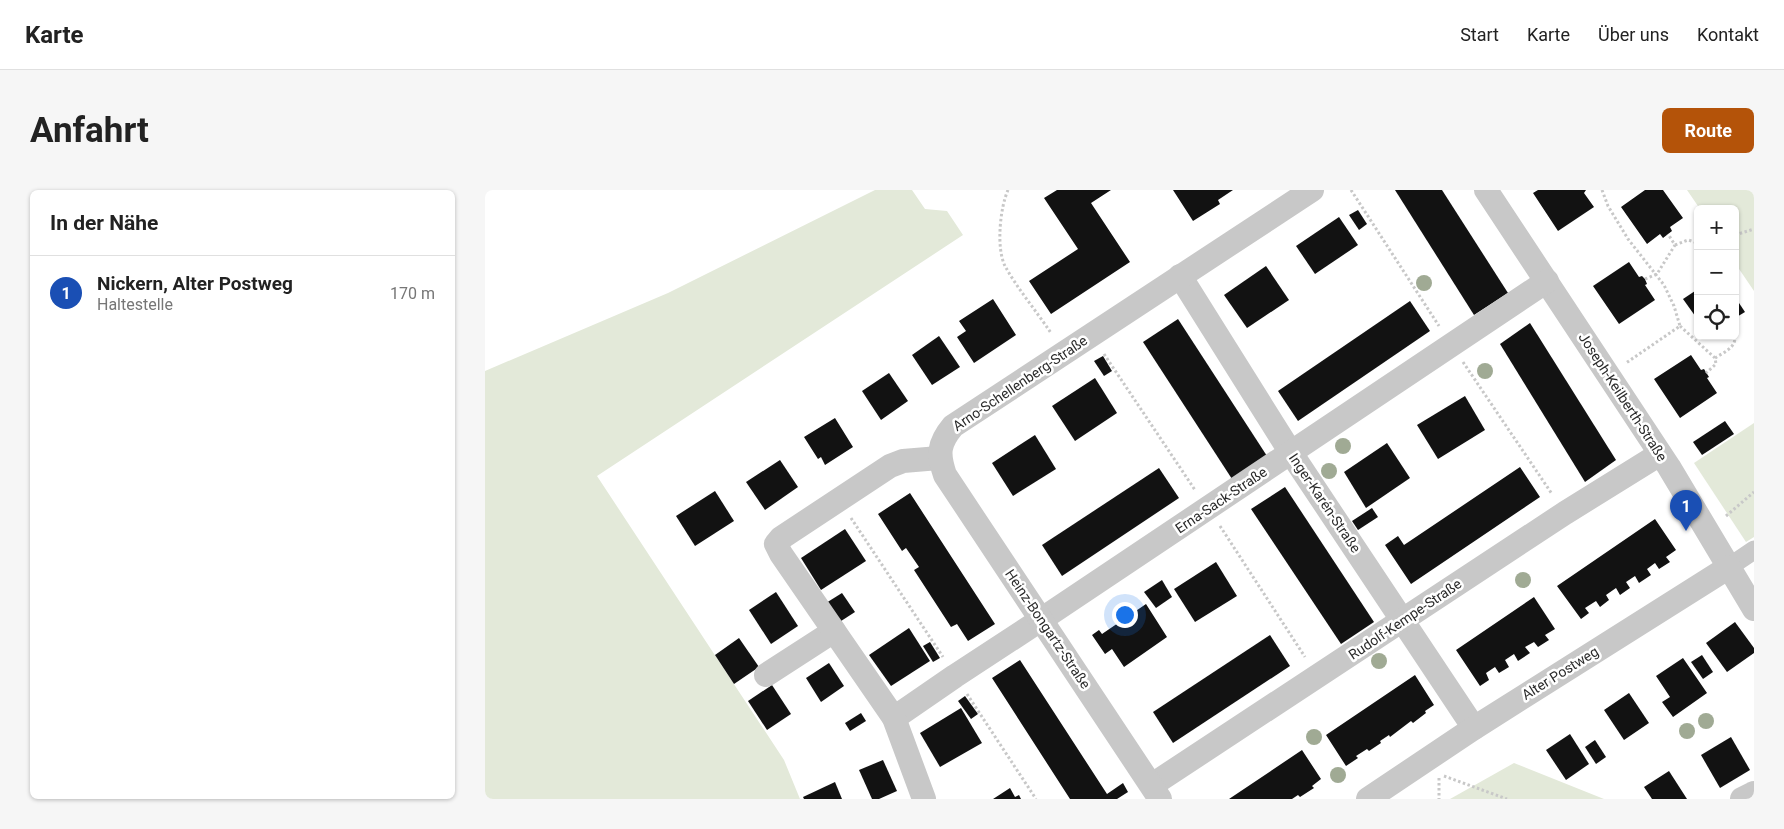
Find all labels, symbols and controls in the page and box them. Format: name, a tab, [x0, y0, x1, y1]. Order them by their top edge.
text: Karte	[25, 21, 84, 49]
text: Start	[1460, 24, 1499, 45]
text: Karte	[1527, 24, 1570, 45]
text: Über uns	[1598, 24, 1669, 45]
text: Kontakt	[1697, 24, 1759, 45]
button: Route	[1662, 108, 1754, 153]
text: Anfahrt	[30, 110, 149, 151]
map controls	[1694, 205, 1739, 340]
button: +	[1694, 205, 1739, 250]
text: In der Nähe	[50, 211, 158, 235]
button: −	[1694, 250, 1739, 295]
text: Nickern, Alter Postweg	[97, 272, 293, 295]
text: 1	[61, 284, 71, 303]
text: 170 m	[390, 284, 435, 303]
text: Haltestelle	[97, 295, 173, 314]
button: locate	[1694, 295, 1739, 340]
street label: Joseph-Keilberth-Straße	[1575, 330, 1671, 464]
street label: Arno-Schellenberg-Straße	[950, 332, 1090, 434]
street label: Inger-Karén-Straße	[1286, 450, 1364, 556]
street label: Erna-Sack-Straße	[1172, 463, 1270, 537]
pin: 1	[1670, 490, 1702, 531]
street label: Heinz-Bongartz-Straße	[1002, 566, 1094, 692]
street label: Rudolf-Kempe-Straße	[1346, 575, 1464, 663]
your location	[1112, 602, 1138, 628]
street label: Alter Postweg	[1519, 643, 1601, 703]

